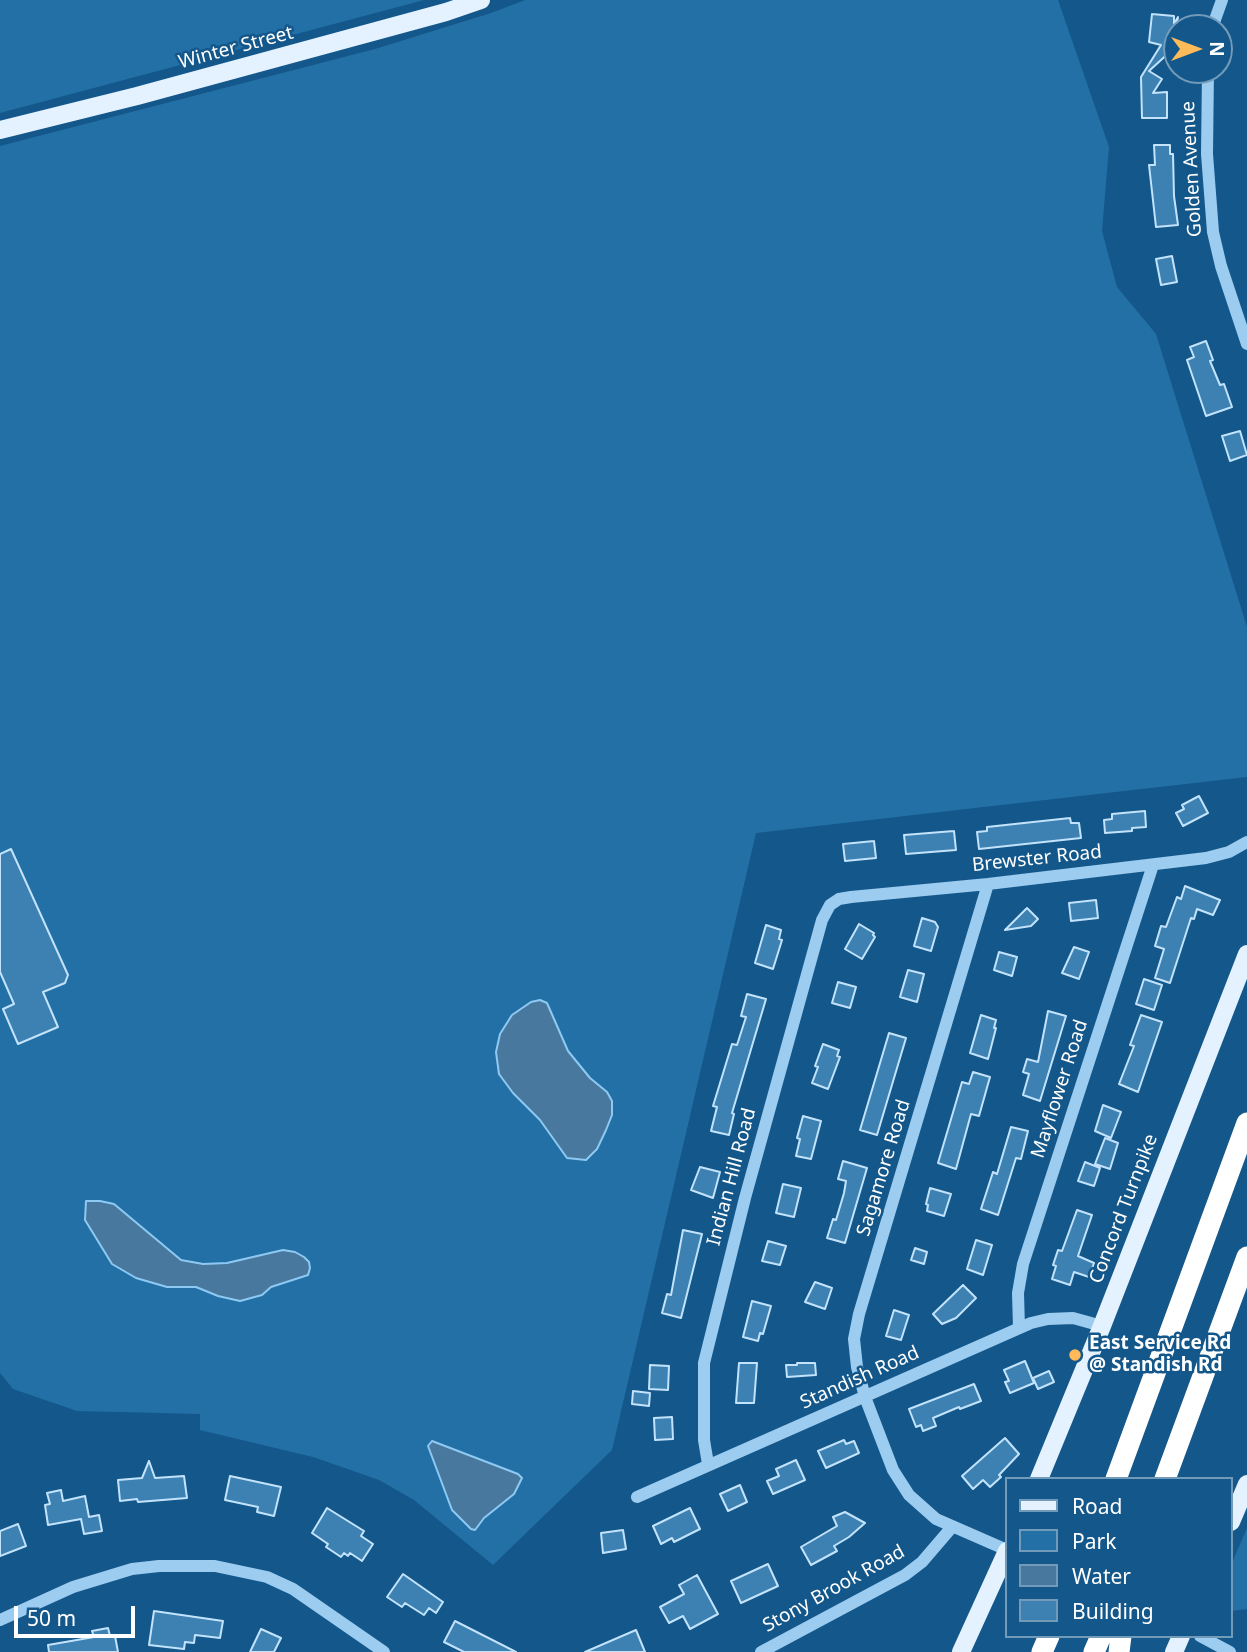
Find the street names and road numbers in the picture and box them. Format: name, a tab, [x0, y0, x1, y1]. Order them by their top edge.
street label: Winter Street	[176, 22, 296, 74]
street label: Golden Avenue	[1177, 100, 1207, 238]
street label: Brewster Road	[971, 841, 1103, 877]
street label: Mayflower Road	[1027, 1017, 1093, 1161]
street label: Sagamore Road	[852, 1097, 916, 1239]
street label: Indian Hill Road	[703, 1106, 761, 1248]
street label: Concord Turnpike	[1085, 1131, 1163, 1287]
street label: Standish Road	[797, 1342, 923, 1414]
street label: Stony Brook Road	[759, 1541, 909, 1637]

